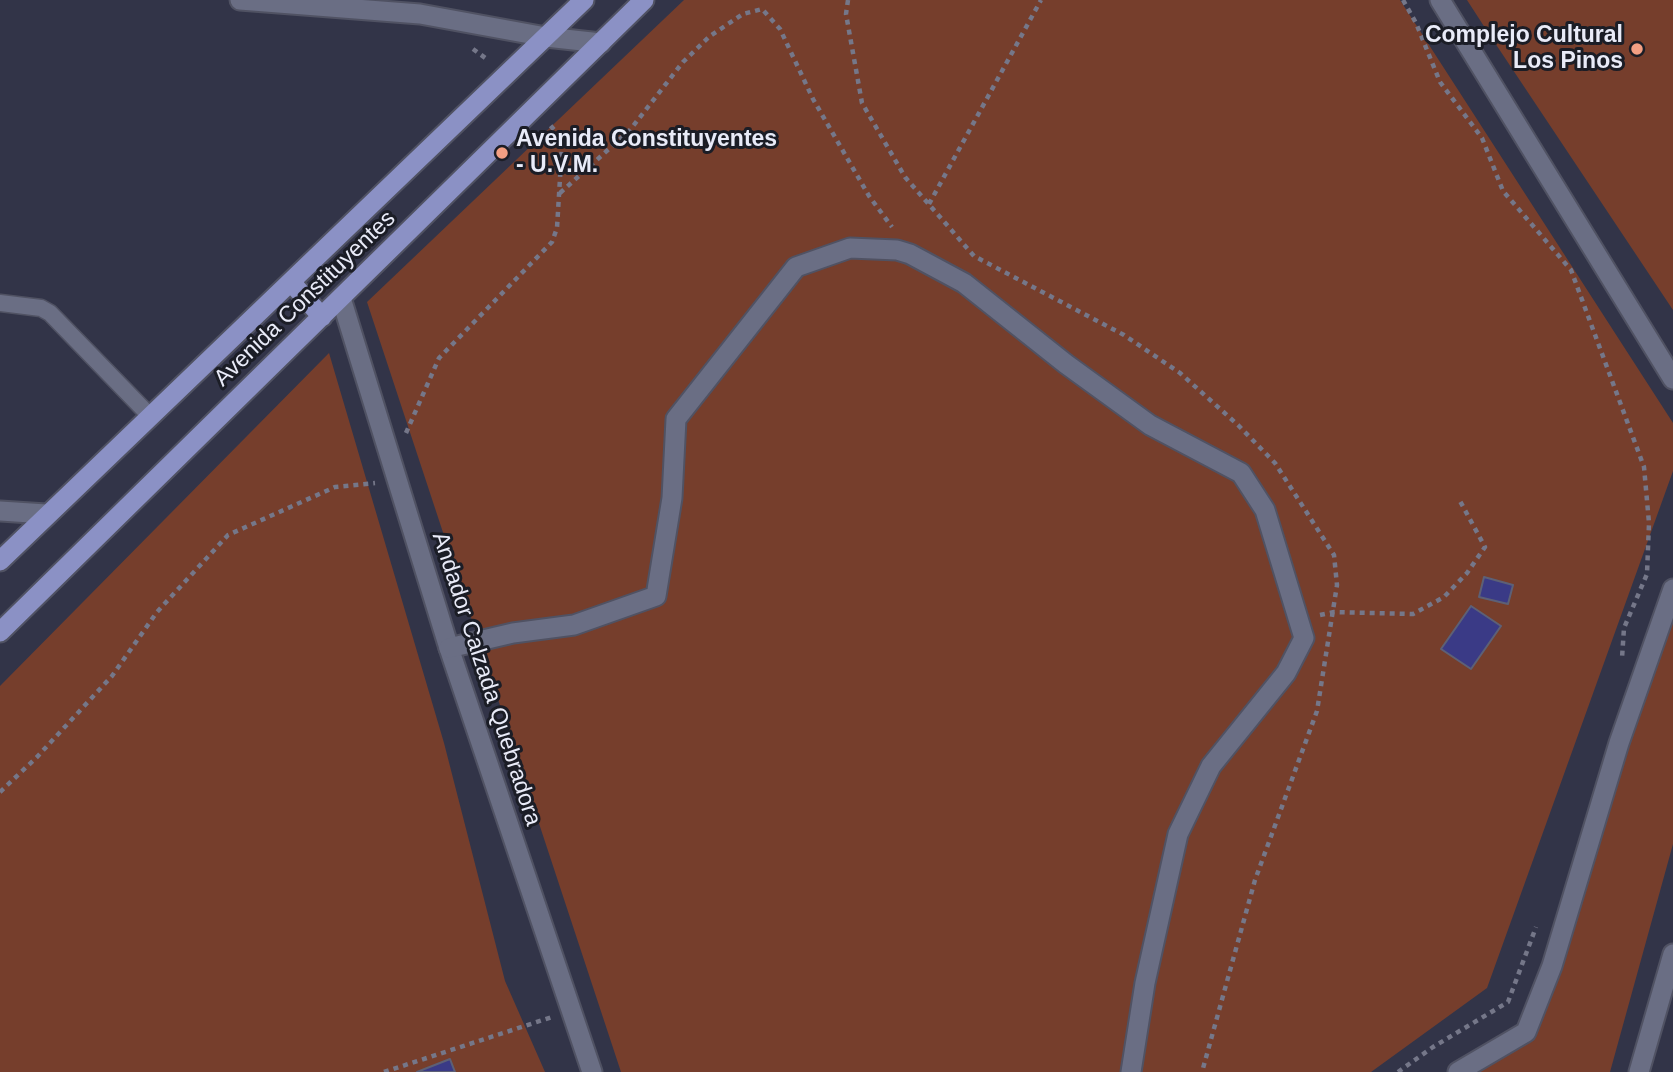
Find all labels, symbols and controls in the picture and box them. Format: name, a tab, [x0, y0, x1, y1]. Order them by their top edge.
place label: Complejo Cultural Los Pinos	[1425, 22, 1623, 76]
marker: Complejo Cultural Los Pinos	[1629, 41, 1645, 57]
place label: Avenida Constituyentes - U.V.M.	[516, 126, 777, 180]
marker: Avenida Constituyentes - U.V.M.	[494, 145, 510, 161]
street label: Avenida Constituyentes	[209, 205, 401, 393]
street label: Andador Calzada Quebradora	[425, 529, 547, 829]

